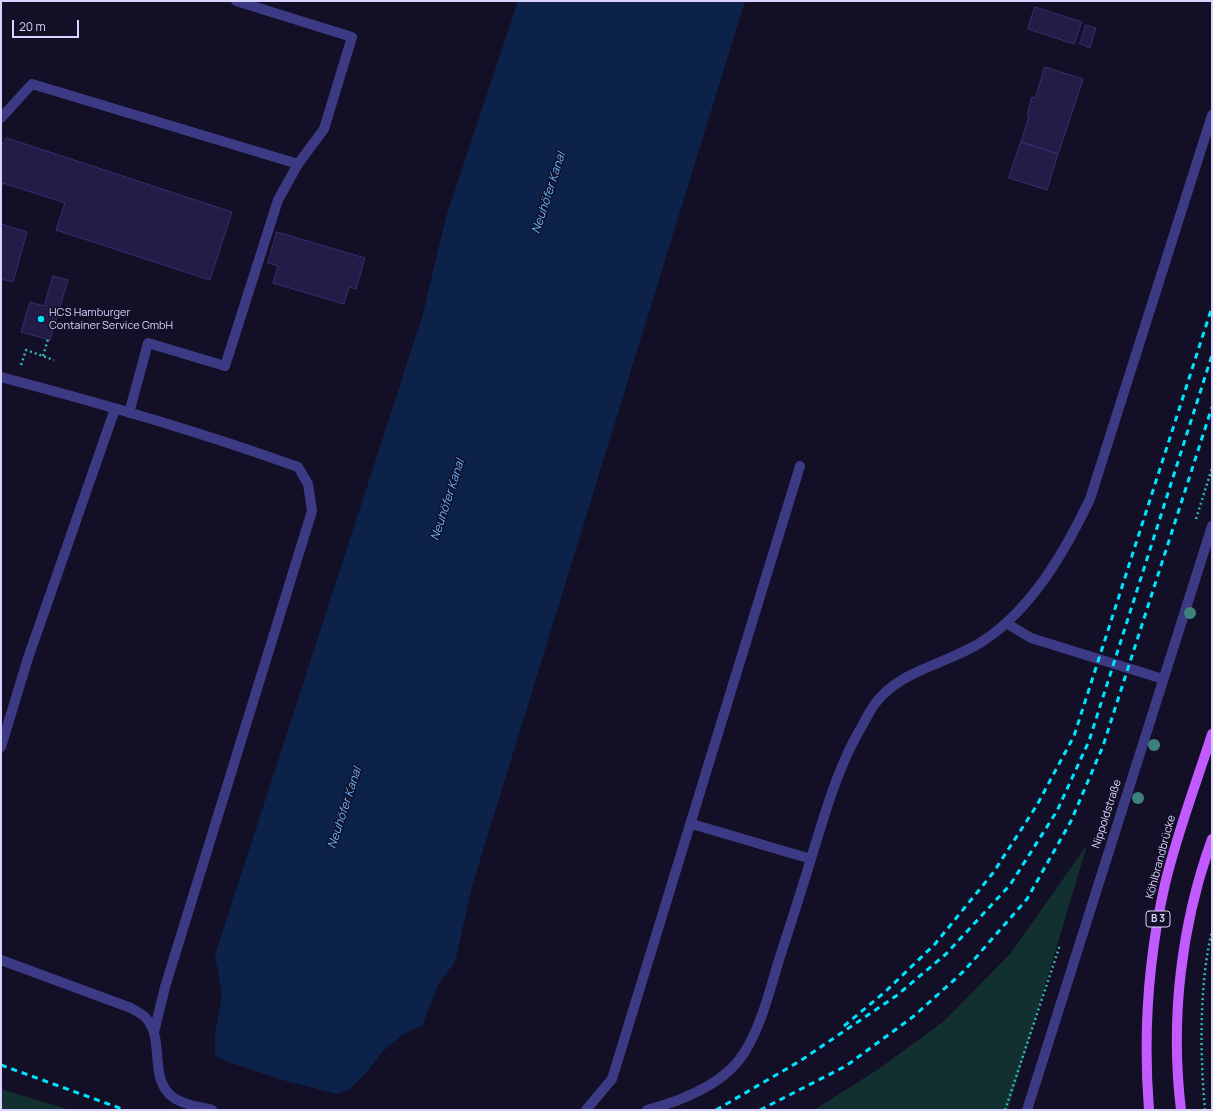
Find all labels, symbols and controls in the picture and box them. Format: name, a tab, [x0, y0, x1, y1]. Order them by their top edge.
scale bar	[14, 12, 81, 38]
text: 20 m	[19, 18, 46, 35]
water label: Neuhöfer Kanal	[529, 150, 569, 236]
place label: HCS Hamburger Container Service GmbH	[49, 306, 173, 332]
marker: HCS Hamburger Container Service GmbH	[36, 314, 46, 324]
water label: Neuhöfer Kanal	[428, 457, 468, 543]
water label: Neuhöfer Kanal	[325, 765, 365, 851]
street label: Nippoldstraße	[1090, 778, 1124, 850]
street label: Köhlbrandbrücke	[1144, 814, 1178, 900]
road number: B 3	[1146, 911, 1170, 927]

